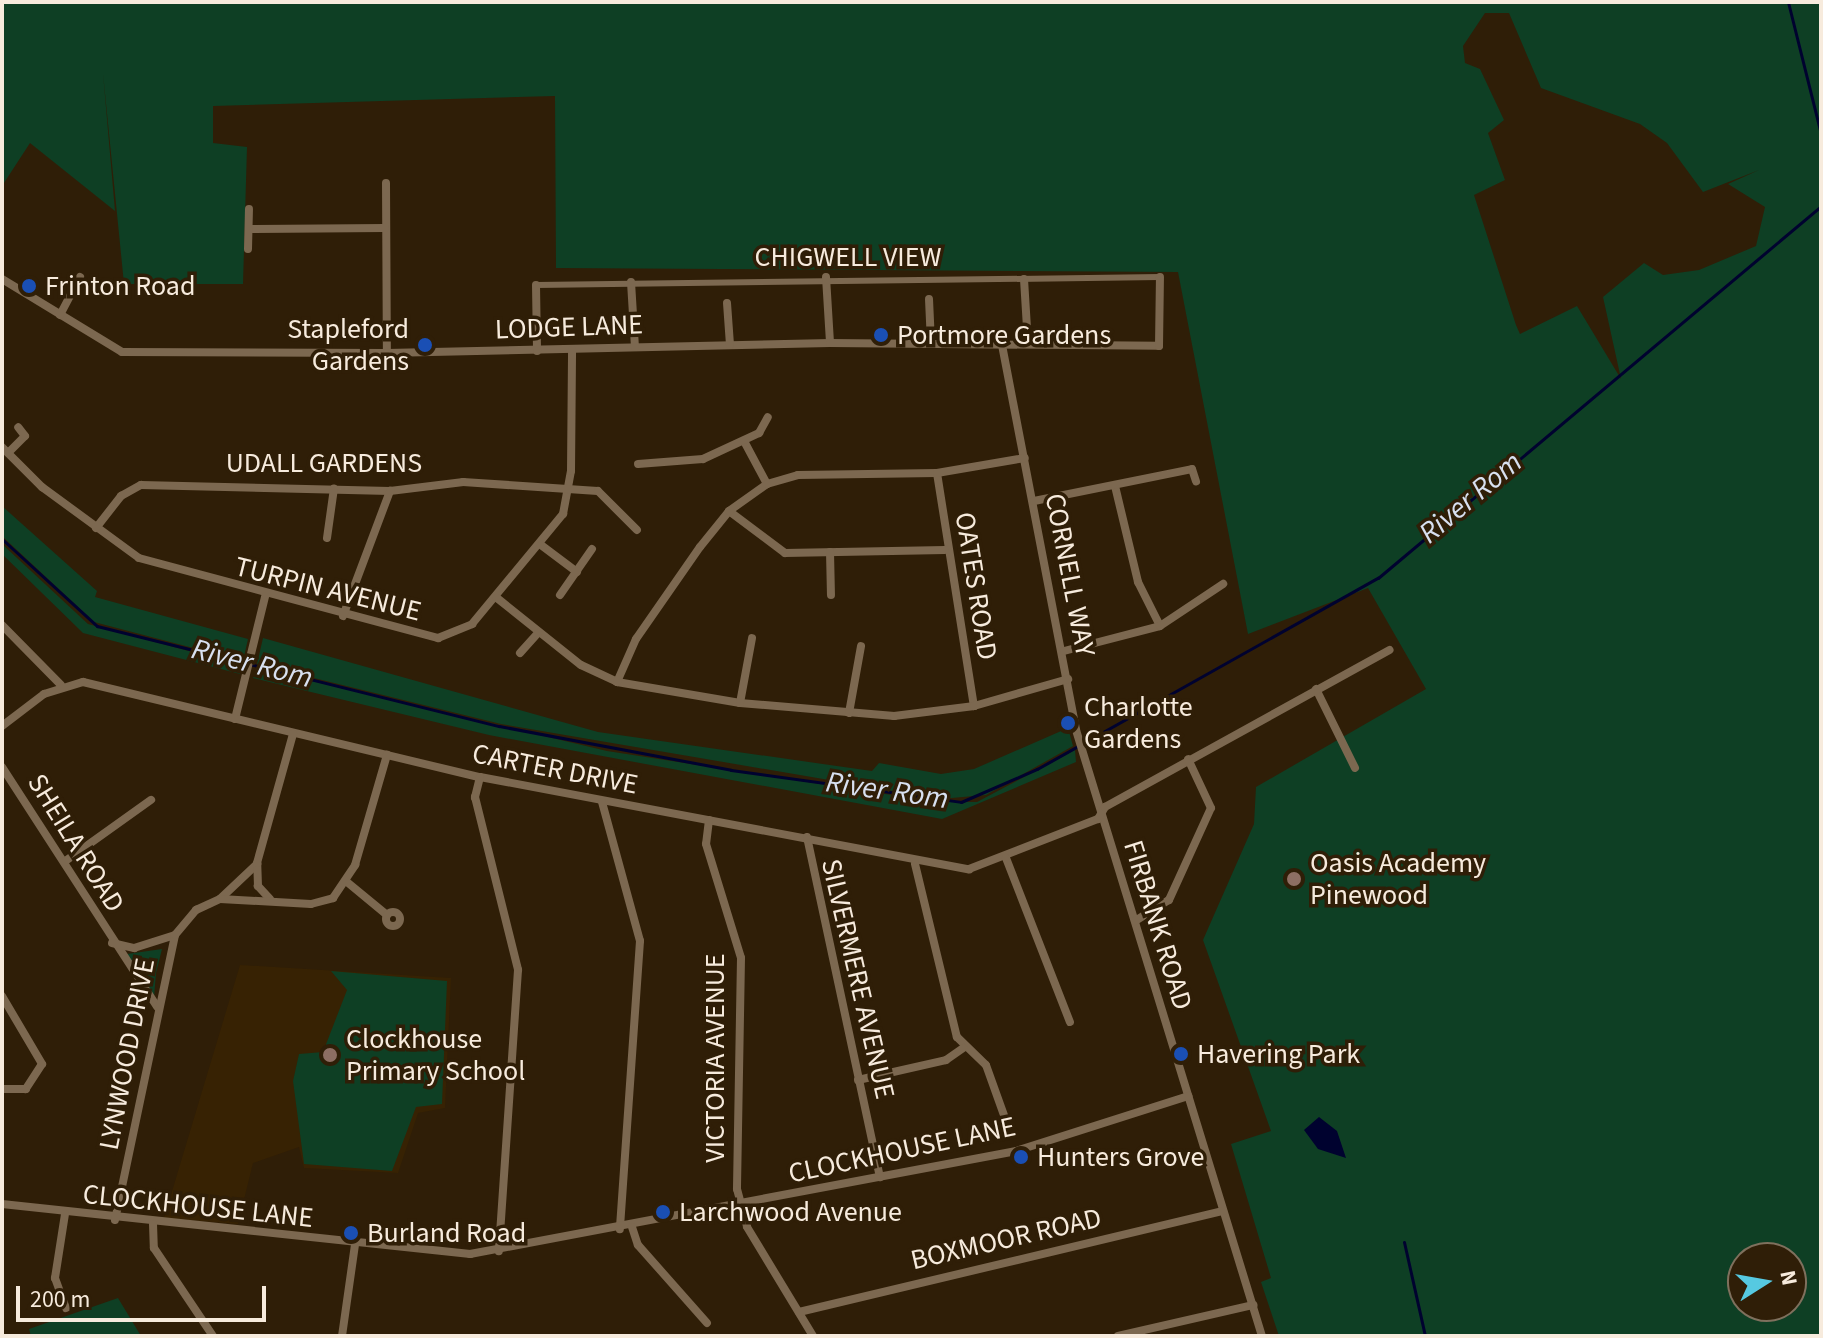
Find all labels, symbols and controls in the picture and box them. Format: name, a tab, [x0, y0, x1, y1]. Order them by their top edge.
street label: CHIGWELL VIEW	[755, 240, 941, 274]
place label: Frinton Road	[45, 269, 195, 303]
marker: Frinton Road	[20, 277, 38, 295]
street label: LODGE LANE	[494, 308, 644, 346]
place label: Stapleford Gardens	[287, 312, 409, 378]
place label: Portmore Gardens	[897, 318, 1111, 352]
marker: Portmore Gardens	[872, 326, 890, 344]
marker: Stapleford Gardens	[416, 336, 434, 354]
water label: River Rom	[1412, 445, 1530, 551]
street label: UDALL GARDENS	[226, 446, 422, 480]
street label: CORNELL WAY	[1038, 491, 1102, 659]
street label: OATES ROAD	[948, 510, 1004, 662]
street label: TURPIN AVENUE	[231, 550, 425, 628]
water label: River Rom	[188, 632, 316, 696]
place label: Charlotte Gardens	[1084, 690, 1193, 756]
marker: Charlotte Gardens	[1059, 714, 1077, 732]
street label: CARTER DRIVE	[469, 737, 641, 801]
water label: River Rom	[823, 765, 951, 817]
street label: SHEILA ROAD	[20, 768, 132, 918]
street label: FIRBANK ROAD	[1116, 836, 1200, 1014]
place label: Oasis Academy Pinewood	[1310, 846, 1486, 912]
street label: SILVERMERE AVENUE	[814, 856, 902, 1102]
marker: Oasis Academy Pinewood	[1285, 870, 1303, 888]
street label: VICTORIA AVENUE	[698, 953, 732, 1163]
street label: LYNWOOD DRIVE	[92, 955, 162, 1153]
place label: Clockhouse Primary School	[346, 1022, 525, 1088]
place label: Havering Park	[1197, 1037, 1360, 1071]
marker: Havering Park	[1172, 1045, 1190, 1063]
marker: Clockhouse Primary School	[321, 1046, 339, 1064]
street label: CLOCKHOUSE LANE	[785, 1110, 1019, 1190]
place label: Hunters Grove	[1037, 1140, 1204, 1174]
marker: Hunters Grove	[1012, 1148, 1030, 1166]
street label: CLOCKHOUSE LANE	[81, 1177, 315, 1235]
place label: Larchwood Avenue	[679, 1195, 902, 1229]
street label: BOXMOOR ROAD	[907, 1201, 1105, 1277]
marker: Larchwood Avenue	[654, 1203, 672, 1221]
place label: Burland Road	[367, 1216, 526, 1250]
marker: Burland Road	[342, 1224, 360, 1242]
north arrow	[1727, 1242, 1807, 1322]
text: N	[1771, 1268, 1806, 1288]
scale bar	[20, 1270, 270, 1320]
text: 200 m	[30, 1282, 90, 1317]

